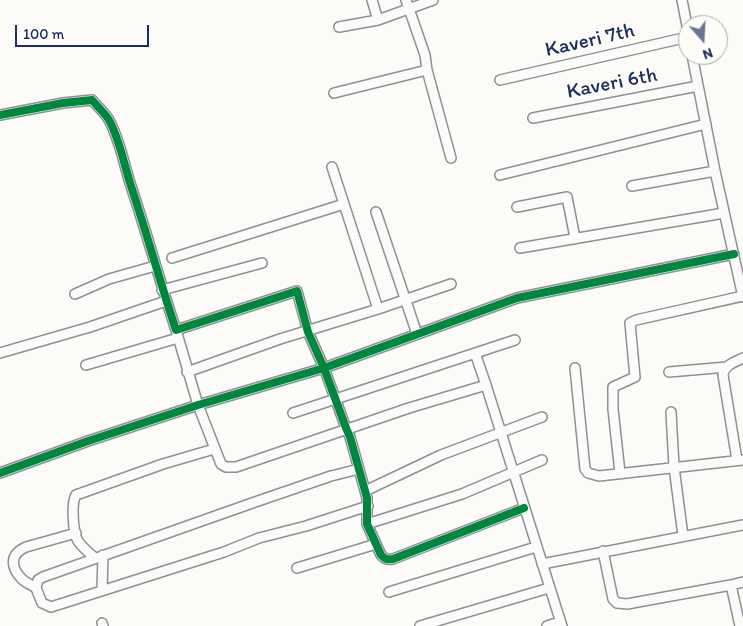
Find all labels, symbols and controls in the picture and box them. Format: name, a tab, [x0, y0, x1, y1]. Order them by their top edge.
scale bar	[18, 15, 151, 47]
north arrow	[678, 15, 728, 65]
street label: Kaveri 7th	[543, 18, 637, 64]
text: 100 m	[23, 25, 64, 43]
text: N	[700, 44, 715, 63]
street label: Kaveri 6th	[565, 63, 659, 105]

